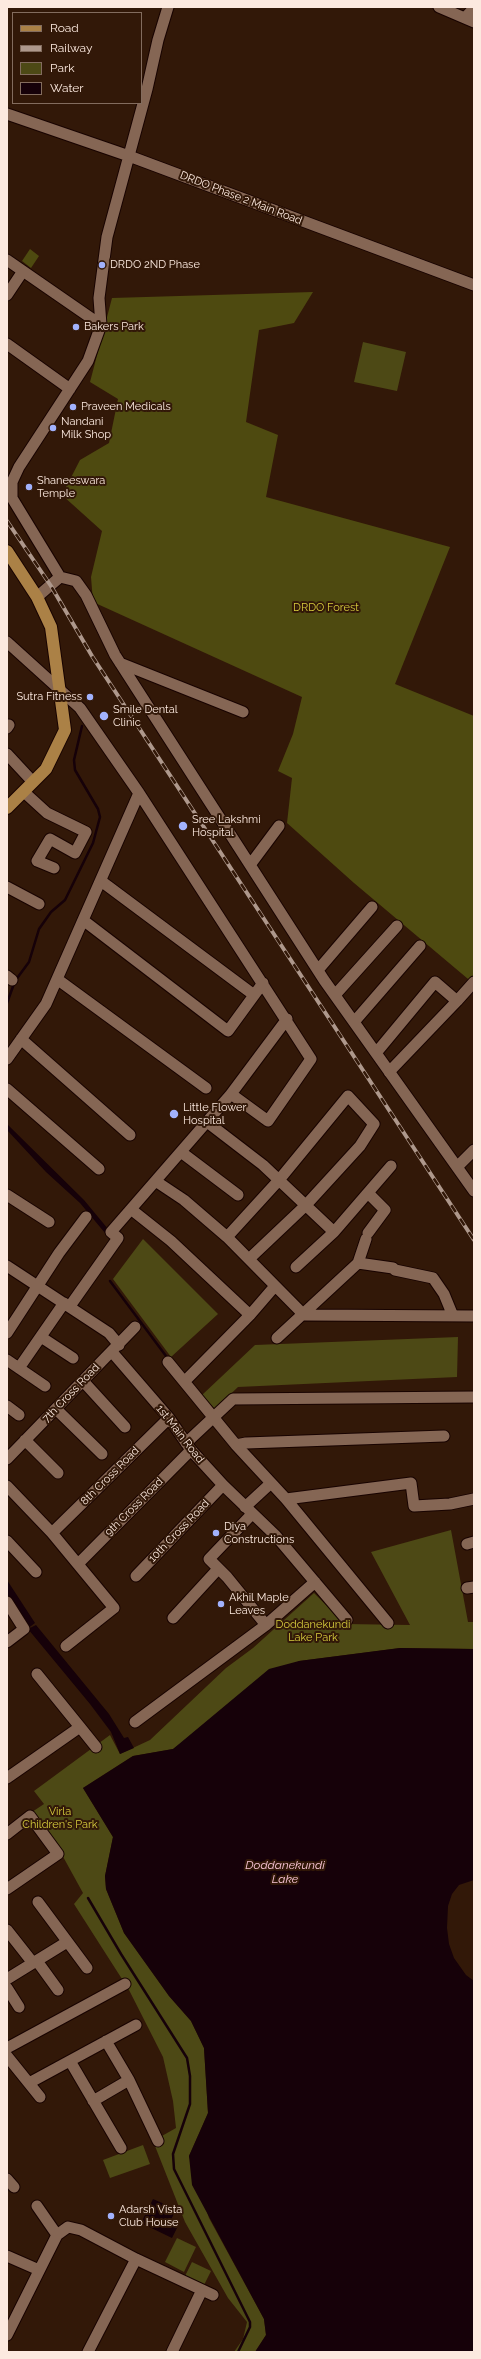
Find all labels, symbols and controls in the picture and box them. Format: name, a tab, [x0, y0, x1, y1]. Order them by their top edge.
legend	[12, 12, 142, 104]
text: Road	[50, 21, 79, 35]
text: Railway	[50, 41, 92, 55]
text: Park	[50, 61, 75, 75]
text: Water	[50, 81, 84, 95]
street label: DRDO Phase 2 Main Road	[178, 169, 304, 227]
place label: DRDO 2ND Phase	[110, 258, 200, 272]
marker: DRDO 2ND Phase	[97, 260, 107, 270]
place label: Bakers Park	[84, 320, 144, 334]
marker: Bakers Park	[71, 322, 81, 332]
place label: Praveen Medicals	[81, 400, 171, 414]
marker: Praveen Medicals	[68, 402, 78, 412]
place label: Nandani Milk Shop	[61, 415, 111, 441]
marker: Nandani Milk Shop	[48, 423, 58, 433]
place label: Shaneeswara Temple	[37, 474, 105, 500]
marker: Shaneeswara Temple	[24, 482, 34, 492]
park label: DRDO Forest	[293, 601, 359, 615]
place label: Sutra Fitness	[16, 690, 82, 704]
marker: Sutra Fitness	[85, 692, 95, 702]
place label: Smile Dental Clinic	[113, 703, 178, 729]
marker: Smile Dental Clinic	[98, 710, 110, 722]
place label: Sree Lakshmi Hospital	[192, 813, 261, 839]
marker: Sree Lakshmi Hospital	[177, 820, 189, 832]
place label: Little Flower Hospital	[183, 1101, 246, 1127]
marker: Little Flower Hospital	[168, 1108, 180, 1120]
street label: 7th Cross Road	[40, 1361, 102, 1425]
street label: 1st Main Road	[153, 1402, 207, 1466]
street label: 8th Cross Road	[78, 1444, 142, 1508]
street label: 9th Cross Road	[102, 1475, 166, 1539]
street label: 10th Cross Road	[146, 1497, 212, 1565]
place label: Diya Constructions	[224, 1520, 294, 1546]
marker: Diya Constructions	[211, 1528, 221, 1538]
place label: Akhil Maple Leaves	[229, 1591, 289, 1617]
marker: Akhil Maple Leaves	[216, 1599, 226, 1609]
park label: Doddanekundi Lake Park	[276, 1618, 350, 1644]
park label: Virla Children's Park	[22, 1805, 98, 1831]
water label: Doddanekundi Lake	[245, 1858, 325, 1886]
place label: Adarsh Vista Club House	[119, 2203, 182, 2229]
marker: Adarsh Vista Club House	[106, 2211, 116, 2221]

